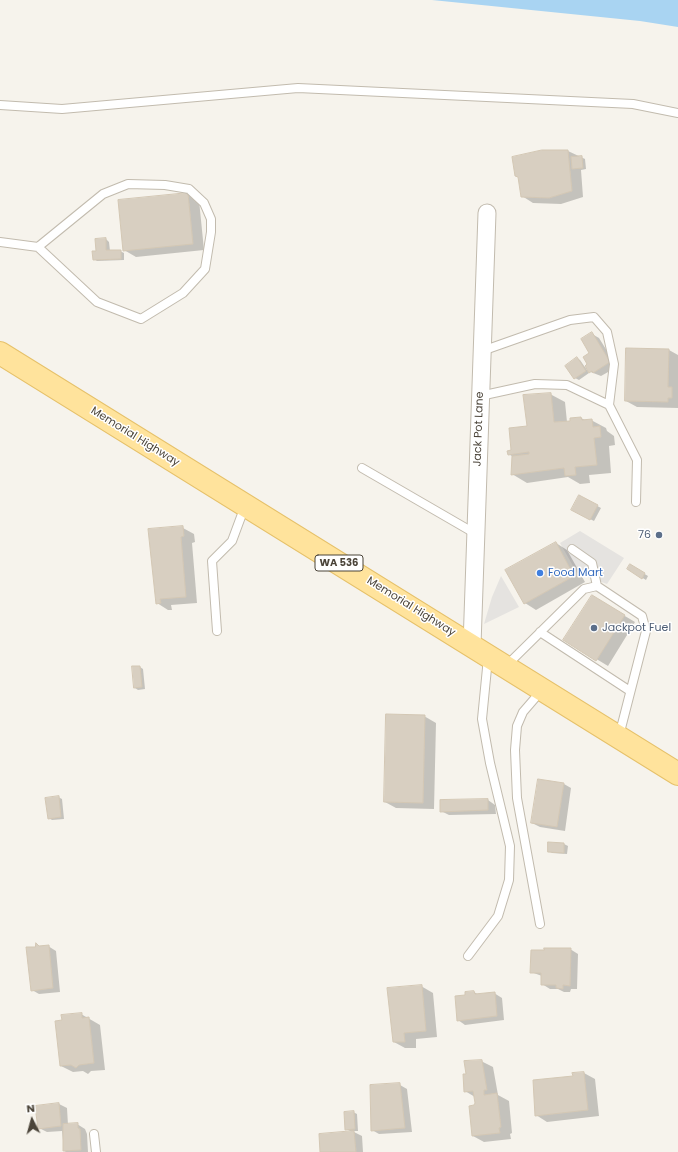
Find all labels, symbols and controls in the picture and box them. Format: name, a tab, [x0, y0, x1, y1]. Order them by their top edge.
street label: Jack Pot Lane	[471, 391, 487, 467]
street label: Memorial Highway	[88, 404, 182, 470]
place label: 76	[638, 528, 651, 542]
marker: 76	[654, 530, 664, 540]
road number: WA 536	[315, 555, 363, 571]
place label: Food Mart	[548, 566, 603, 580]
marker: Food Mart	[535, 568, 545, 578]
street label: Memorial Highway	[364, 574, 458, 640]
place label: Jackpot Fuel	[602, 621, 671, 635]
marker: Jackpot Fuel	[589, 623, 599, 633]
north arrow	[12, 1100, 52, 1140]
text: N	[26, 1100, 36, 1116]

